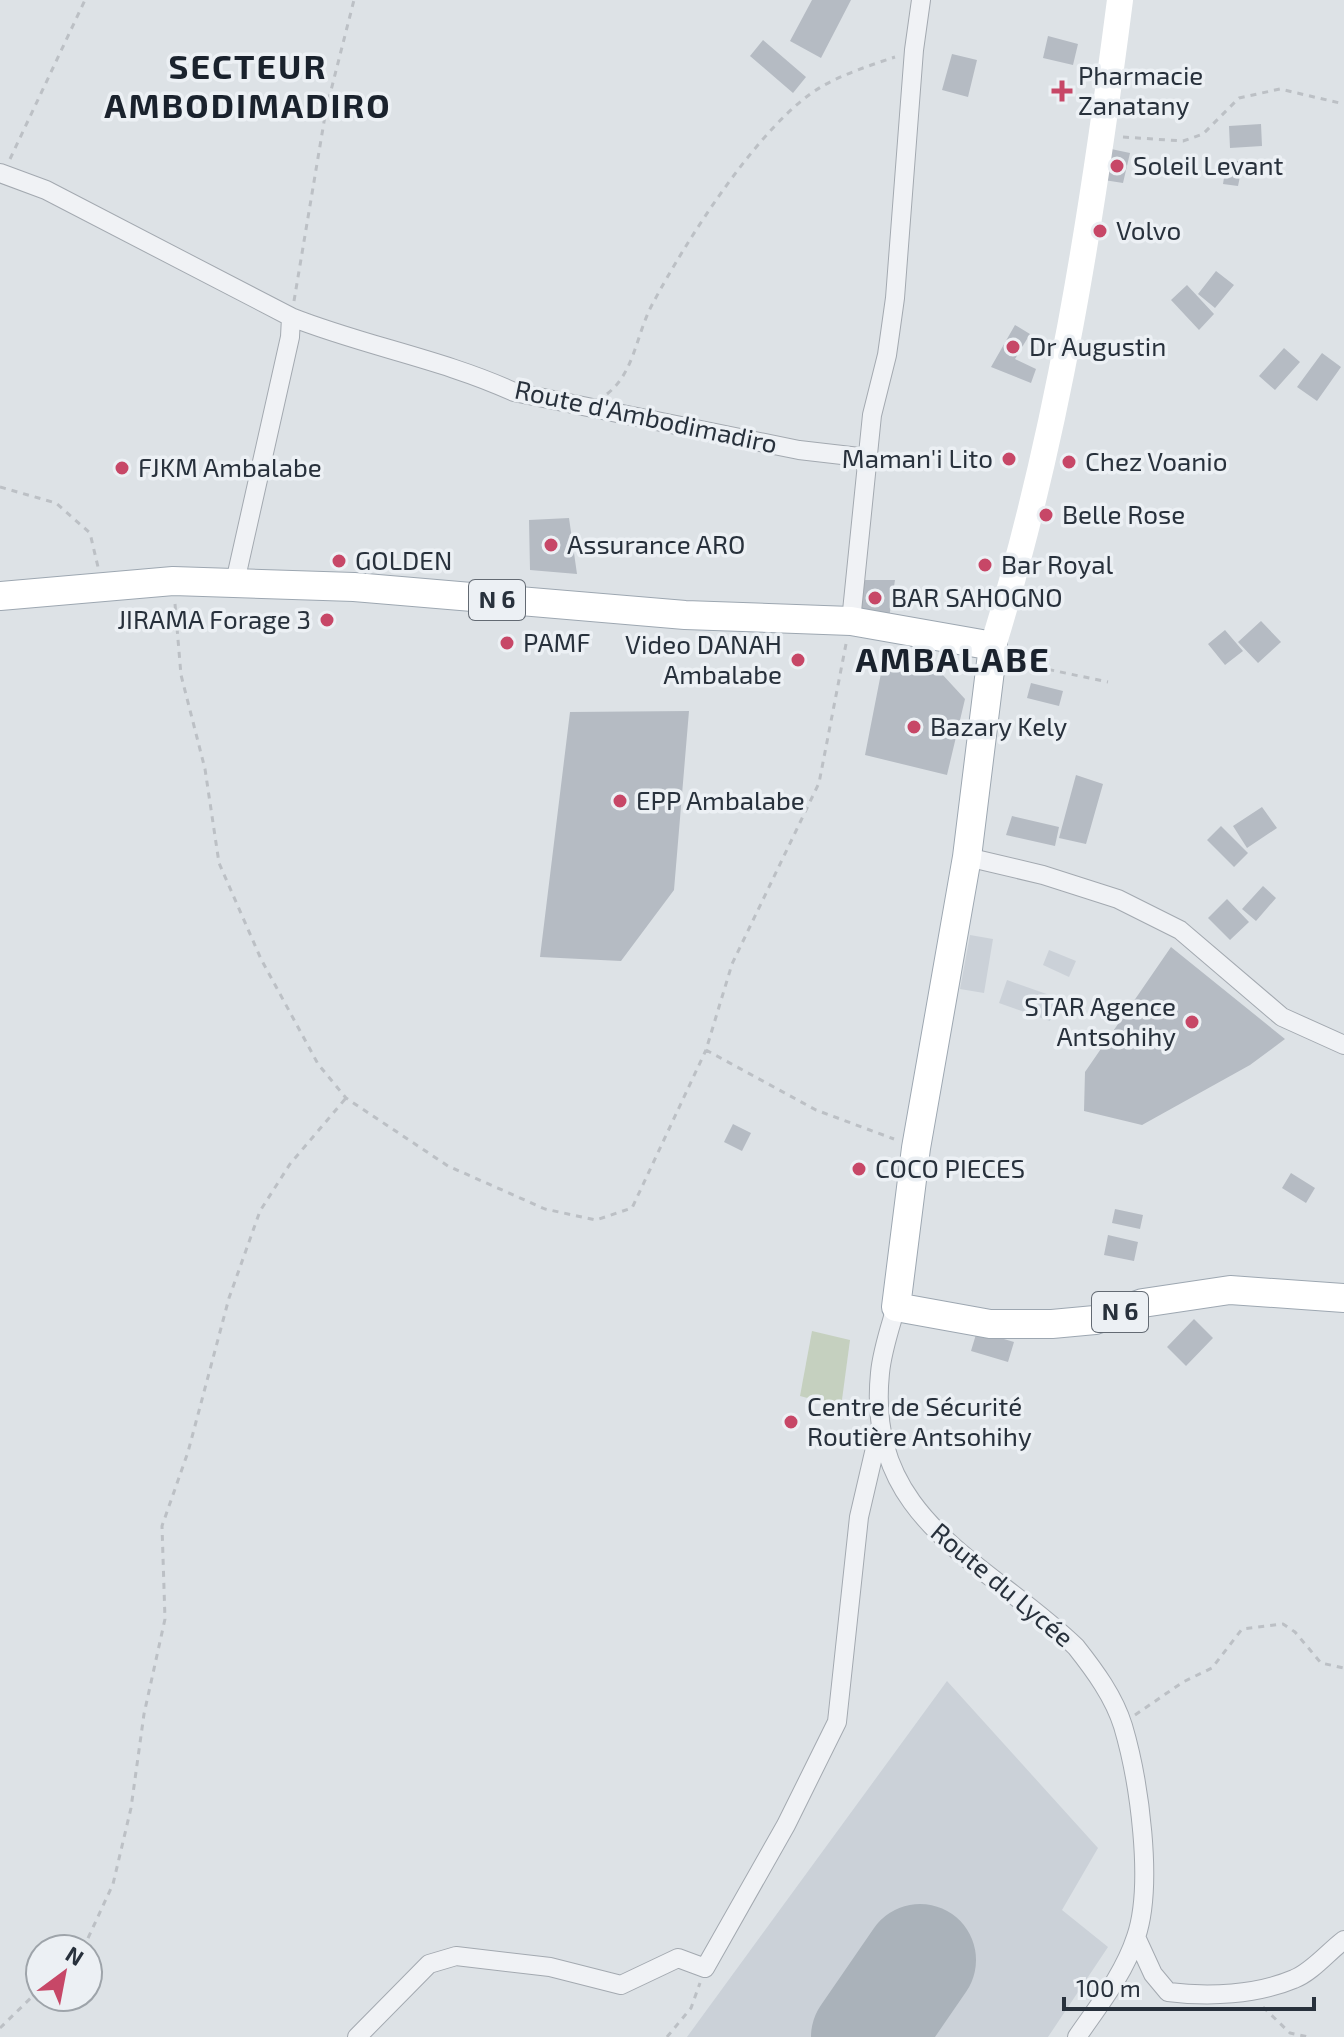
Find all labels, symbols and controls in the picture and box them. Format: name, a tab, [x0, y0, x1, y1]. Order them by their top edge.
district label: SECTEUR AMBODIMADIRO	[104, 45, 392, 125]
place label: Pharmacie Zanatany	[1078, 59, 1203, 120]
marker: Pharmacie Zanatany	[1053, 82, 1071, 100]
place label: Soleil Levant	[1133, 149, 1284, 180]
marker: Soleil Levant	[1108, 157, 1126, 175]
place label: Volvo	[1116, 214, 1181, 245]
marker: Volvo	[1091, 222, 1109, 240]
place label: Dr Augustin	[1029, 330, 1166, 361]
marker: Dr Augustin	[1004, 338, 1022, 356]
street label: Route d'Ambodimadiro	[512, 373, 780, 459]
place label: Maman'i Lito	[842, 442, 993, 473]
place label: Chez Voanio	[1085, 445, 1228, 476]
marker: Maman'i Lito	[1000, 450, 1018, 468]
place label: FJKM Ambalabe	[138, 451, 322, 482]
marker: Chez Voanio	[1060, 453, 1078, 471]
marker: FJKM Ambalabe	[113, 459, 131, 477]
place label: Belle Rose	[1062, 498, 1185, 529]
marker: Belle Rose	[1037, 506, 1055, 524]
place label: Assurance ARO	[567, 528, 745, 559]
marker: Assurance ARO	[542, 536, 560, 554]
place label: GOLDEN	[355, 544, 452, 575]
place label: Bar Royal	[1001, 548, 1114, 579]
marker: GOLDEN	[330, 552, 348, 570]
marker: Bar Royal	[976, 556, 994, 574]
road number: N 6	[469, 580, 525, 620]
place label: BAR SAHOGNO	[891, 581, 1063, 612]
marker: BAR SAHOGNO	[866, 589, 884, 607]
place label: JIRAMA Forage 3	[117, 603, 311, 634]
marker: JIRAMA Forage 3	[318, 611, 336, 629]
place label: PAMF	[523, 626, 590, 657]
place label: Video DANAH Ambalabe	[625, 628, 782, 689]
marker: PAMF	[498, 634, 516, 652]
district label: AMBALABE	[855, 638, 1051, 679]
marker: Video DANAH Ambalabe	[789, 651, 807, 669]
place label: Bazary Kely	[930, 710, 1067, 741]
marker: Bazary Kely	[905, 718, 923, 736]
place label: EPP Ambalabe	[636, 784, 805, 815]
marker: EPP Ambalabe	[611, 792, 629, 810]
place label: STAR Agence Antsohihy	[1024, 990, 1176, 1051]
marker: STAR Agence Antsohihy	[1183, 1013, 1201, 1031]
place label: COCO PIECES	[875, 1152, 1025, 1183]
marker: COCO PIECES	[850, 1160, 868, 1178]
road number: N 6	[1092, 1292, 1148, 1332]
place label: Centre de Sécurité Routière Antsohihy	[807, 1390, 1032, 1451]
marker: Centre de Sécurité Routière Antsohihy	[782, 1413, 800, 1431]
street label: Route du Lycée	[925, 1515, 1080, 1652]
north arrow	[24, 1933, 104, 2013]
text: N	[62, 1940, 89, 1970]
scale bar	[1064, 1961, 1314, 2011]
text: 100 m	[1076, 1973, 1141, 2002]

